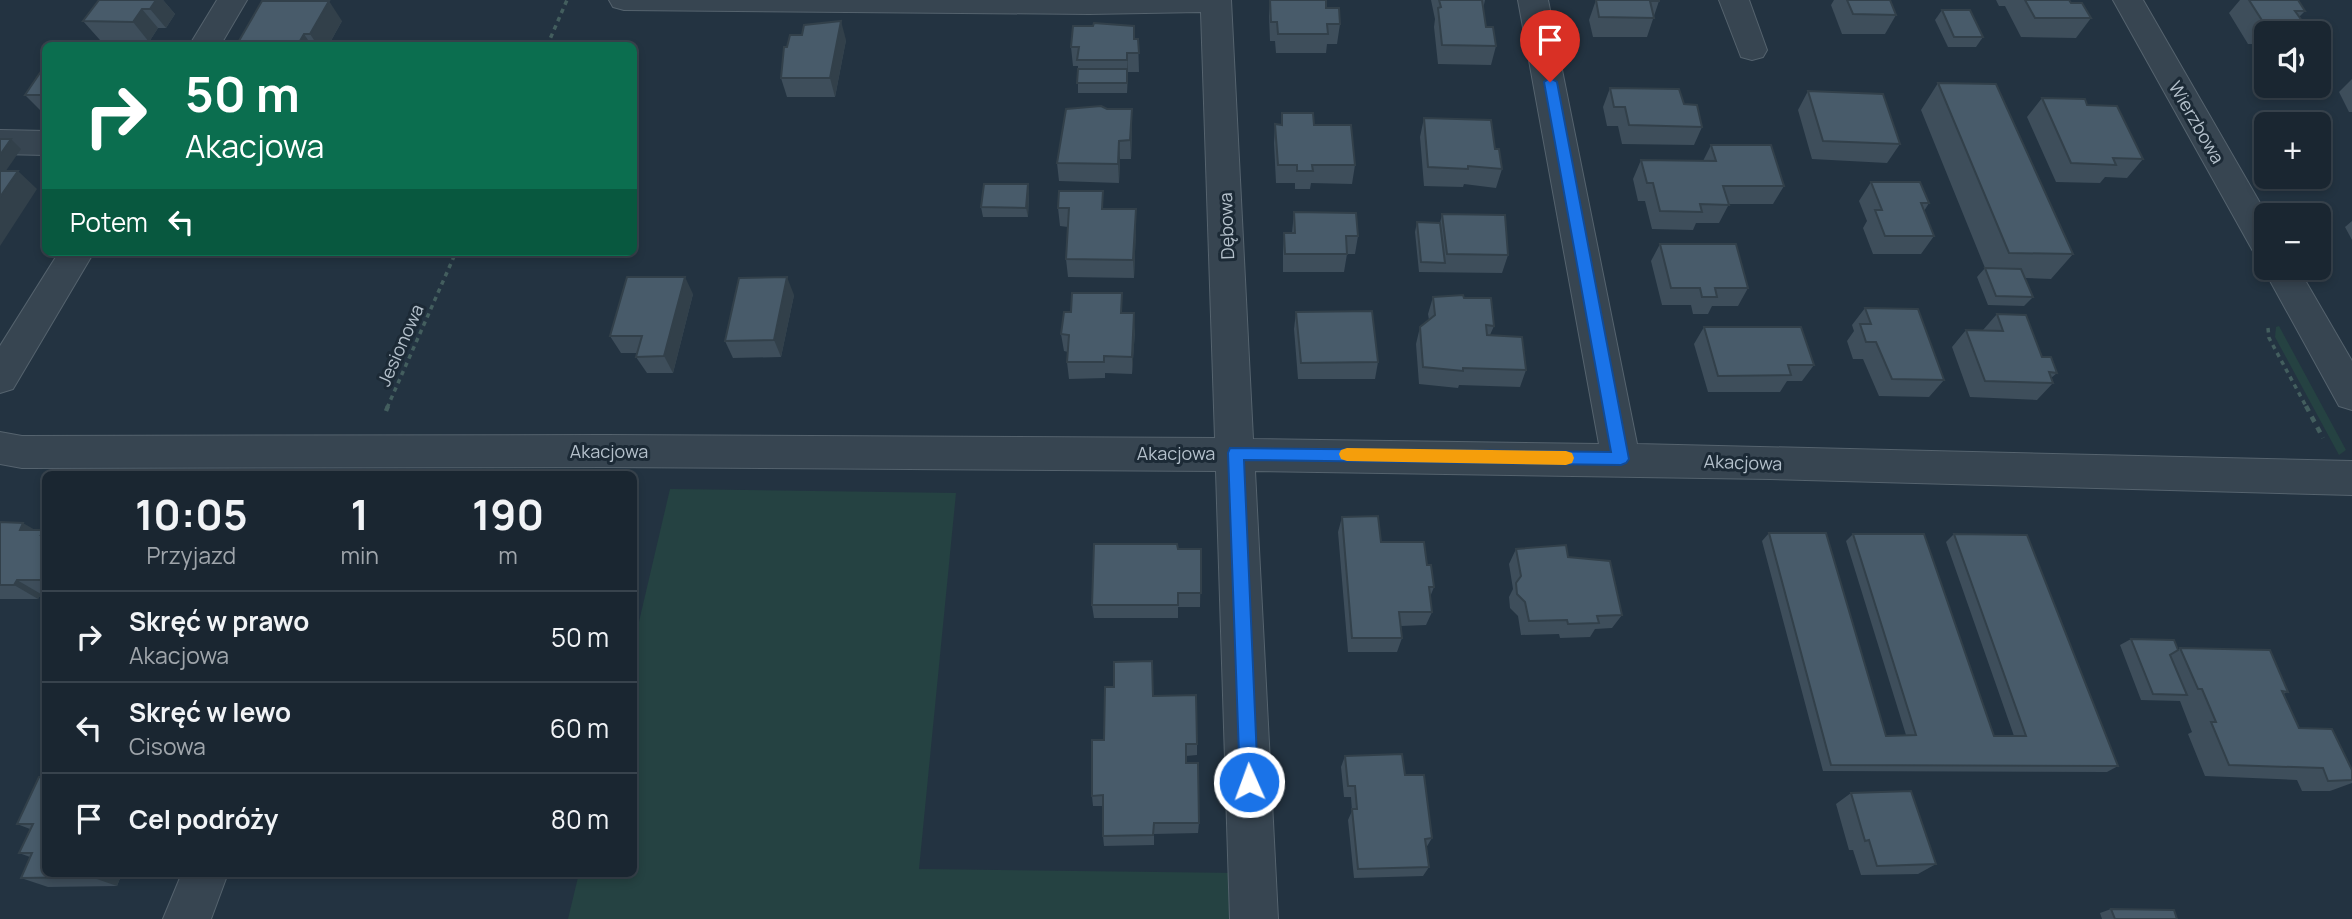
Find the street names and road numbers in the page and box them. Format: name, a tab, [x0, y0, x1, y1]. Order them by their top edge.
street label: Wierzbowa	[2164, 76, 2230, 168]
street label: Dębowa	[1213, 192, 1239, 260]
street label: Jesionowa	[371, 300, 429, 390]
street label: Akacjowa	[570, 439, 648, 463]
street label: Akacjowa	[1137, 441, 1215, 465]
street label: Akacjowa	[1703, 449, 1783, 475]

